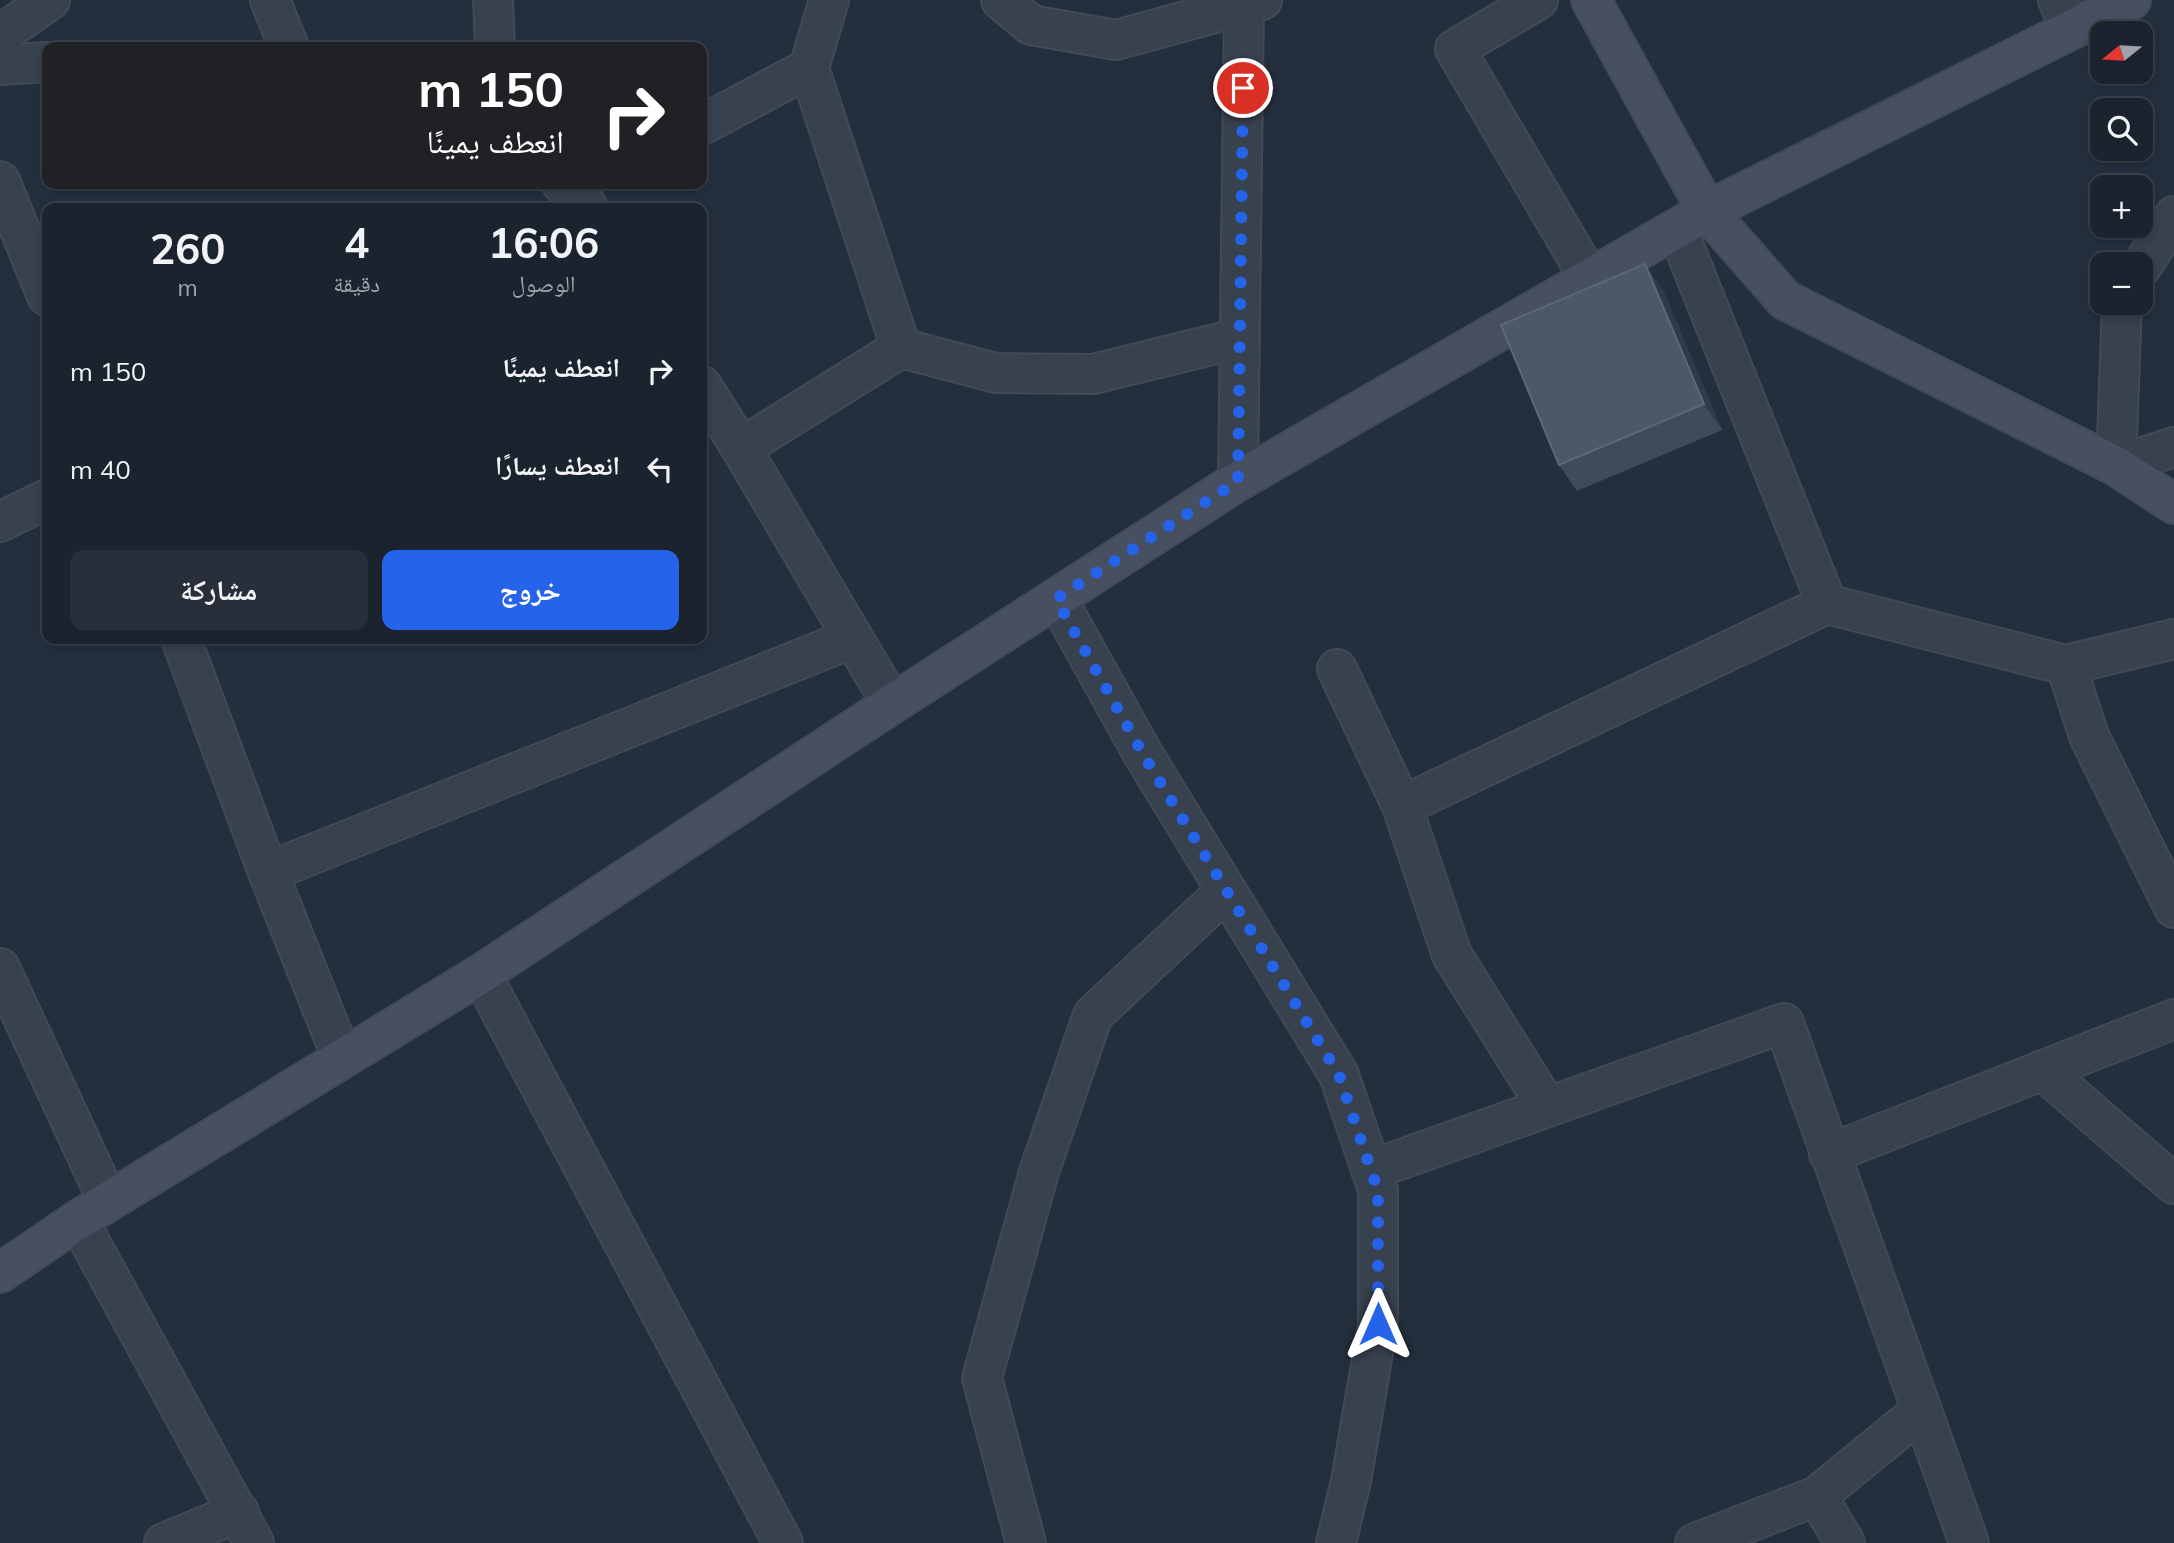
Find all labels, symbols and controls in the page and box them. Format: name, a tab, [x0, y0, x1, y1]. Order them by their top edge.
north arrow	[2090, 21, 2152, 84]
map controls	[2090, 21, 2153, 315]
text: 150 m	[418, 58, 564, 119]
pin	[1213, 58, 1273, 118]
icon: arrive	[1224, 69, 1262, 107]
icon: right	[588, 70, 679, 161]
button: search	[2090, 98, 2153, 161]
text: انعطف يمينًا	[427, 121, 564, 161]
button: +	[2090, 175, 2153, 238]
text: 4	[344, 216, 369, 269]
text: 16:06	[488, 216, 599, 269]
text: 260	[150, 222, 225, 275]
button: −	[2090, 252, 2153, 315]
text: دقيقة	[333, 269, 380, 298]
text: الوصول	[512, 269, 575, 298]
text: m	[178, 273, 198, 302]
text: انعطف يمينًا	[503, 351, 620, 384]
icon: right	[641, 352, 679, 390]
text: 150 m	[70, 355, 146, 388]
text: انعطف يسارًا	[495, 449, 620, 482]
icon: left	[641, 450, 679, 488]
text: 40 m	[70, 453, 131, 486]
button: مشاركة	[70, 550, 368, 630]
button: خروج	[382, 550, 679, 630]
position arrow	[1341, 1287, 1415, 1361]

